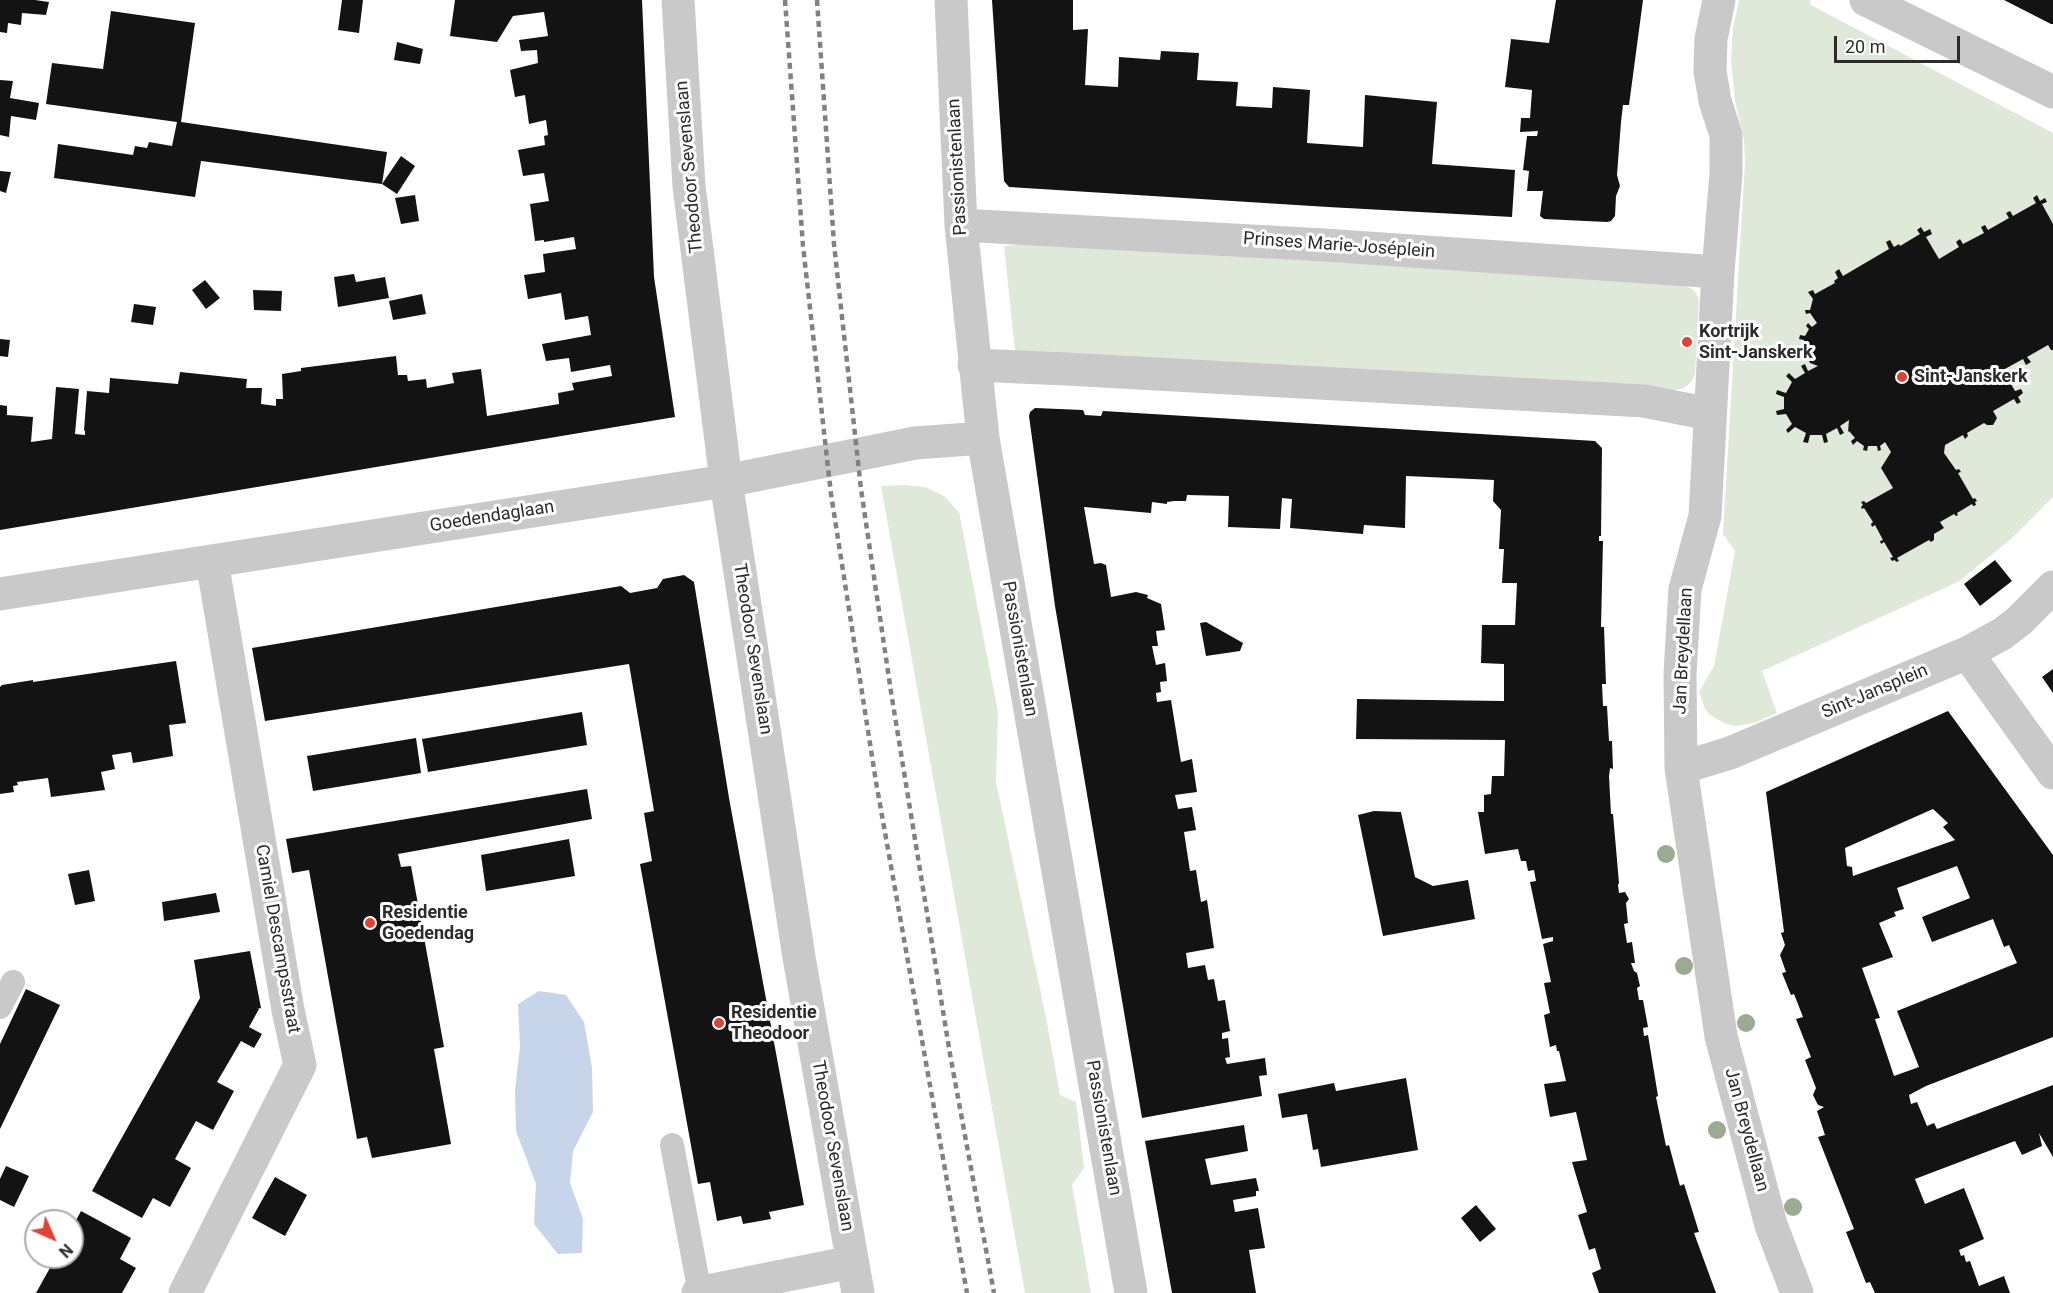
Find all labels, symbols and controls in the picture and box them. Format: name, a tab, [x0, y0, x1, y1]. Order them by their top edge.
scale bar	[1837, 24, 1963, 62]
text: 20 m	[1845, 36, 1885, 57]
street label: Theodoor Sevenslaan	[672, 80, 708, 254]
street label: Passionistenlaan	[944, 98, 972, 236]
street label: Prinses Marie-Joséplein	[1242, 229, 1436, 263]
place label: Kortrijk Sint-Janskerk	[1699, 321, 1813, 364]
marker: Kortrijk Sint-Janskerk	[1680, 335, 1694, 349]
place label: Sint-Janskerk	[1914, 366, 2028, 388]
marker: Sint-Janskerk	[1895, 370, 1909, 384]
street label: Goedendaglaan	[428, 497, 556, 537]
street label: Theodoor Sevenslaan	[728, 562, 776, 736]
street label: Passionistenlaan	[996, 580, 1042, 718]
street label: Jan Breydellaan	[1670, 587, 1698, 715]
street label: Sint-Jansplein	[1819, 660, 1931, 724]
street label: Camiel Descampsstraat	[250, 843, 304, 1035]
place label: Residentie Goedendag	[382, 902, 474, 944]
marker: Residentie Goedendag	[363, 916, 377, 930]
place label: Residentie Theodoor	[731, 1002, 817, 1044]
marker: Residentie Theodoor	[712, 1016, 726, 1030]
street label: Theodoor Sevenslaan	[806, 1059, 858, 1233]
street label: Passionistenlaan	[1080, 1059, 1126, 1197]
street label: Jan Breydellaan	[1719, 1066, 1773, 1194]
north arrow	[24, 1209, 84, 1269]
text: N	[55, 1240, 76, 1261]

